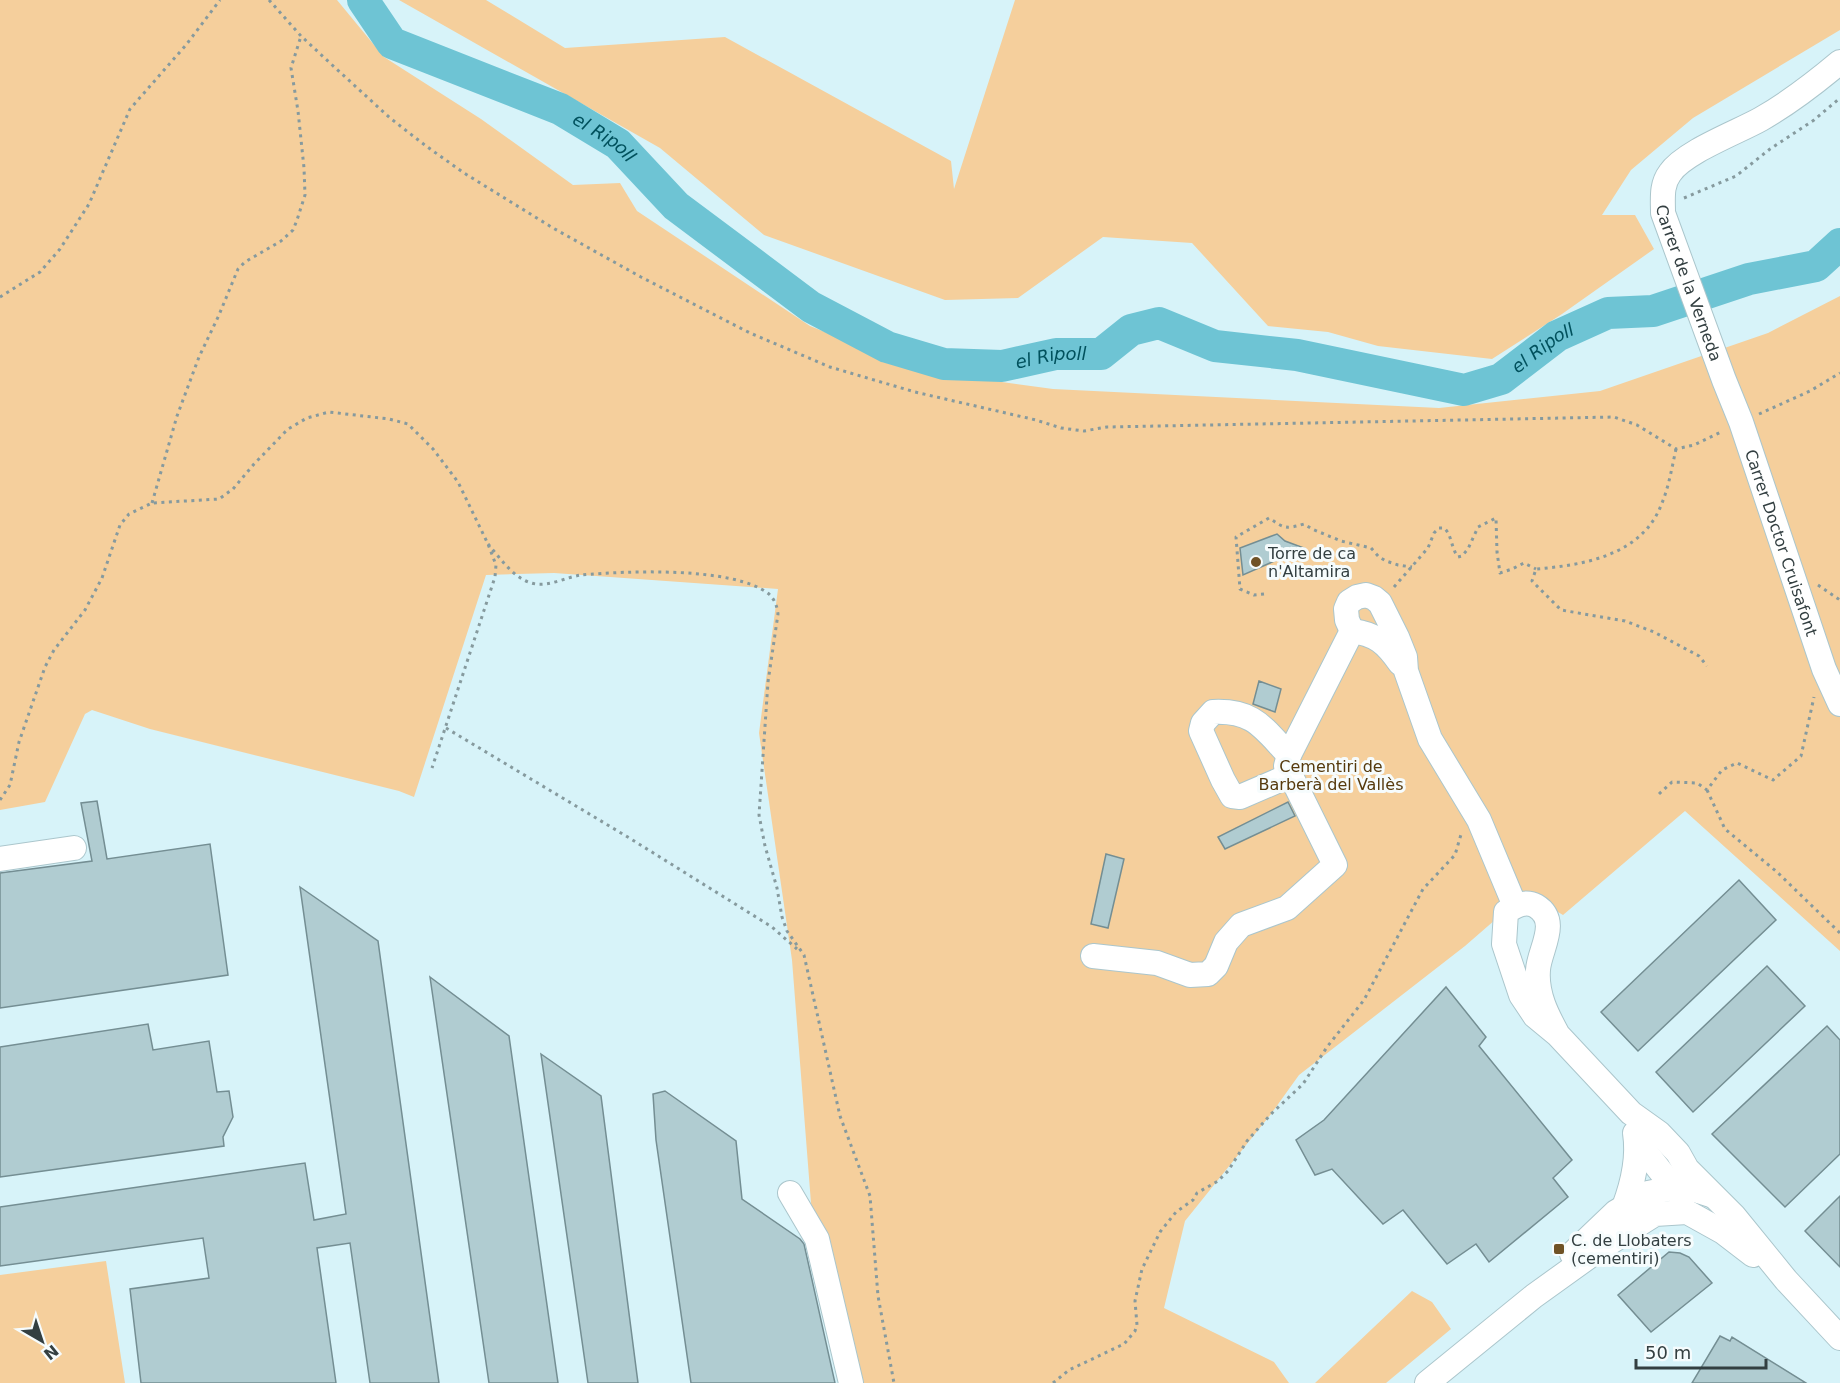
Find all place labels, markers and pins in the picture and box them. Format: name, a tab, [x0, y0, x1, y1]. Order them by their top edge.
place label: Torre de ca n'Altamira	[1267, 544, 1356, 581]
marker: Torre de ca n'Altamira	[1249, 555, 1263, 569]
place label: C. de Llobaters (cementiri)	[1571, 1231, 1692, 1268]
marker: C. de Llobaters (cementiri)	[1552, 1242, 1566, 1256]

